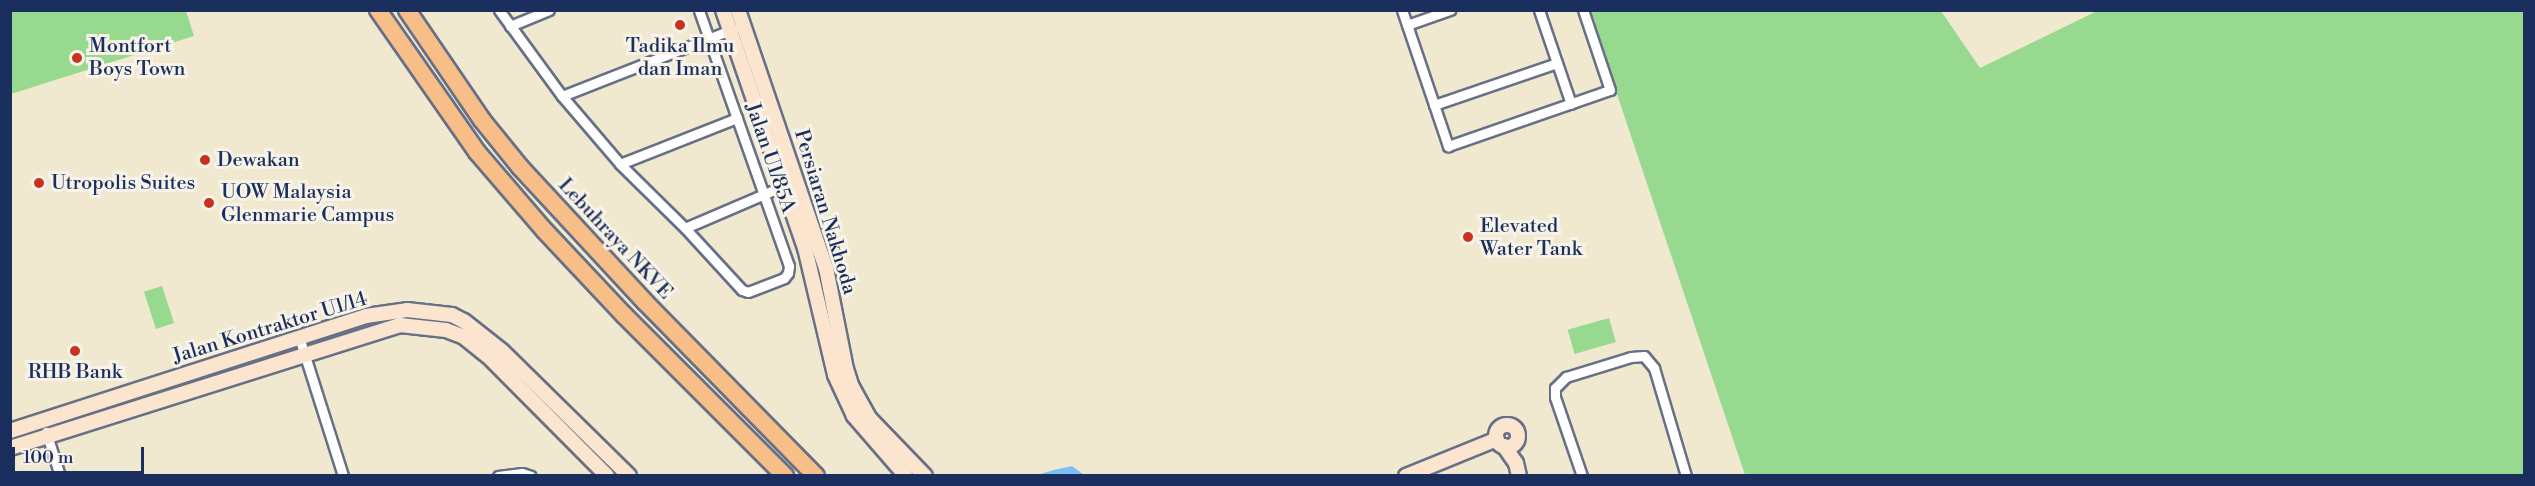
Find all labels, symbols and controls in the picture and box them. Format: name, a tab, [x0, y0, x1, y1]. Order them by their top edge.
marker: Tadika Ilmu dan Iman	[673, 18, 687, 32]
place label: Montfort Boys Town	[89, 34, 185, 81]
place label: Tadika Ilmu dan Iman	[626, 35, 734, 82]
marker: Montfort Boys Town	[70, 51, 84, 65]
street label: Jalan U1/85A	[740, 100, 800, 216]
street label: Persiaran Nakhoda	[789, 127, 861, 297]
place label: Dewakan	[217, 148, 300, 172]
marker: Dewakan	[198, 153, 212, 167]
place label: Utropolis Suites	[51, 171, 195, 195]
street label: Lebuhraya NKVE	[553, 174, 677, 304]
marker: Utropolis Suites	[32, 176, 46, 190]
place label: UOW Malaysia Glenmarie Campus	[221, 180, 394, 227]
marker: UOW Malaysia Glenmarie Campus	[202, 196, 216, 210]
place label: Elevated Water Tank	[1480, 214, 1582, 261]
marker: Elevated Water Tank	[1461, 230, 1475, 244]
street label: Jalan Kontraktor U1/14	[170, 287, 370, 369]
marker: RHB Bank	[68, 344, 82, 358]
place label: RHB Bank	[28, 360, 122, 384]
scale bar	[15, 435, 147, 473]
text: 100 m	[23, 446, 74, 469]

